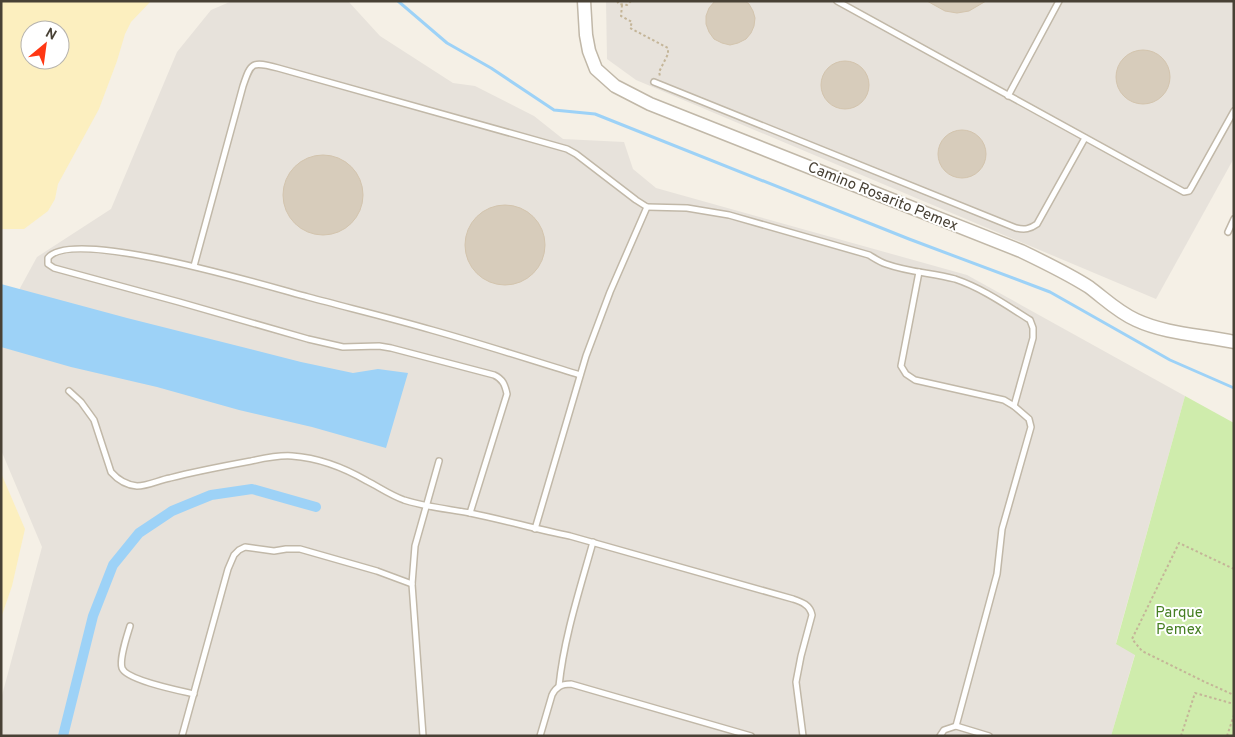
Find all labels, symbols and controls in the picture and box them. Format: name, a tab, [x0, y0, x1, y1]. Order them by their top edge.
north arrow	[20, 20, 70, 70]
text: N	[42, 25, 59, 45]
street label: Camino Rosarito Pemex	[804, 158, 961, 236]
park label: Parque Pemex	[1155, 604, 1203, 640]

